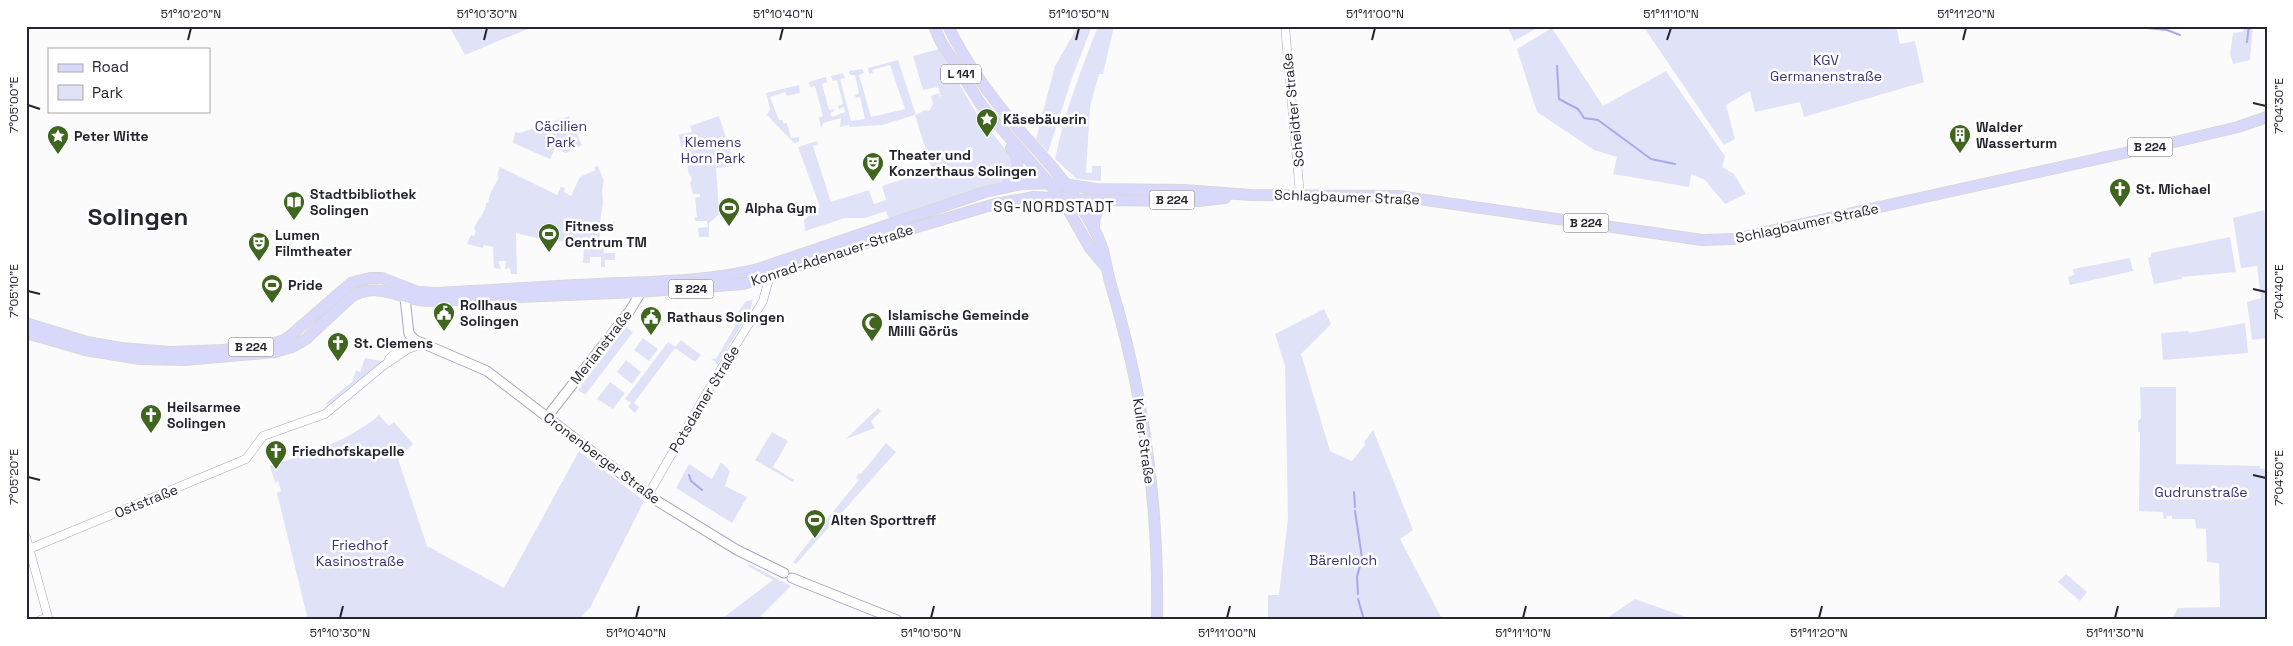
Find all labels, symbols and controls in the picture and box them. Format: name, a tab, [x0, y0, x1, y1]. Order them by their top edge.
text: 51°10'20"N	[161, 6, 221, 22]
text: 51°10'30"N	[457, 6, 517, 22]
text: 51°10'40"N	[753, 6, 813, 22]
text: 51°10'50"N	[1049, 6, 1109, 22]
text: 51°11'00"N	[1346, 6, 1404, 22]
text: 51°11'10"N	[1643, 6, 1699, 22]
text: 51°11'20"N	[1937, 6, 1995, 22]
legend	[48, 48, 210, 112]
park label: KGV Germanenstraße	[1770, 51, 1882, 85]
street label: Scheidter Straße	[1278, 52, 1308, 168]
text: Road	[92, 57, 129, 76]
road number: L 141	[941, 64, 981, 84]
text: 7°05'00"E	[6, 77, 22, 133]
text: 7°04'30"E	[2271, 78, 2287, 134]
text: Park	[92, 83, 123, 102]
place icon: Käsebäuerin	[975, 107, 999, 138]
place label: Käsebäuerin	[1003, 110, 1087, 128]
park label: Cäcilien Park	[535, 117, 587, 151]
place label: Walder Wasserturm	[1976, 118, 2057, 152]
building icon: Walder Wasserturm	[1948, 123, 1972, 154]
place icon: Peter Witte	[46, 124, 70, 155]
place label: Peter Witte	[74, 127, 149, 145]
park label: Klemens Horn Park	[681, 133, 746, 167]
road number: B 224	[2128, 138, 2172, 156]
place label: Theater und Konzerthaus Solingen	[889, 146, 1037, 180]
theatre icon: Theater und Konzerthaus Solingen	[861, 151, 885, 182]
church icon: St. Michael	[2108, 177, 2132, 208]
place label: St. Michael	[2136, 180, 2211, 198]
place label: Stadtbibliothek Solingen	[310, 185, 417, 219]
street label: Schlagbaumer Straße	[1274, 185, 1420, 209]
library icon: Stadtbibliothek Solingen	[282, 190, 306, 221]
road number: B 224	[1150, 190, 1194, 210]
sports icon: Alpha Gym	[717, 196, 741, 227]
district label: SG-NORDSTADT	[993, 197, 1115, 216]
place label: Alpha Gym	[745, 199, 817, 217]
street label: Schlagbaumer Straße	[1734, 199, 1880, 247]
district label: Solingen	[88, 201, 188, 232]
road number: B 224	[1564, 214, 1608, 232]
place label: Fitness Centrum TM	[565, 217, 647, 251]
street label: Konrad-Adenauer-Straße	[749, 220, 915, 290]
sports icon: Fitness Centrum TM	[537, 222, 561, 253]
place label: Lumen Filmtheater	[275, 226, 353, 260]
theatre icon: Lumen Filmtheater	[247, 231, 271, 262]
text: 7°05'10"E	[6, 264, 22, 318]
text: 7°04'40"E	[2271, 264, 2287, 320]
sports icon: Pride	[260, 273, 284, 304]
place label: Pride	[288, 276, 323, 294]
road number: B 224	[668, 280, 714, 298]
place label: Rollhaus Solingen	[460, 296, 519, 330]
public building icon: Rollhaus Solingen	[432, 301, 456, 332]
public building icon: Rathaus Solingen	[639, 305, 663, 336]
street label: Merianstraße	[566, 306, 636, 388]
place label: Islamische Gemeinde Milli Görüs	[888, 306, 1029, 340]
place label: Rathaus Solingen	[667, 308, 785, 326]
mosque icon: Islamische Gemeinde Milli Görüs	[860, 311, 884, 342]
church icon: St. Clemens	[326, 331, 350, 362]
place label: St. Clemens	[354, 334, 433, 352]
road number: B 224	[228, 338, 274, 357]
street label: Potsdamer Straße	[665, 342, 743, 456]
street label: Kuller Straße	[1129, 397, 1159, 485]
place label: Heilsarmee Solingen	[167, 398, 241, 432]
church icon: Heilsarmee Solingen	[139, 403, 163, 434]
street label: Cronenberger Straße	[540, 408, 664, 508]
church icon: Friedhofskapelle	[264, 439, 288, 470]
place label: Friedhofskapelle	[292, 442, 405, 460]
text: 7°05'20"E	[6, 449, 22, 505]
text: 7°04'50"E	[2271, 450, 2287, 506]
street label: Oststraße	[112, 480, 180, 522]
park label: Gudrunstraße	[2154, 483, 2248, 501]
sports icon: Alten Sporttreff	[803, 508, 827, 539]
place label: Alten Sporttreff	[831, 511, 937, 529]
park label: Friedhof Kasinostraße	[316, 536, 404, 570]
park label: Bärenloch	[1309, 551, 1377, 569]
text: 51°10'30"N	[310, 625, 370, 641]
text: 51°10'40"N	[606, 625, 666, 641]
text: 51°10'50"N	[901, 625, 961, 641]
text: 51°11'00"N	[1198, 625, 1256, 641]
text: 51°11'10"N	[1495, 625, 1551, 641]
text: 51°11'20"N	[1790, 625, 1848, 641]
text: 51°11'30"N	[2086, 625, 2144, 641]

